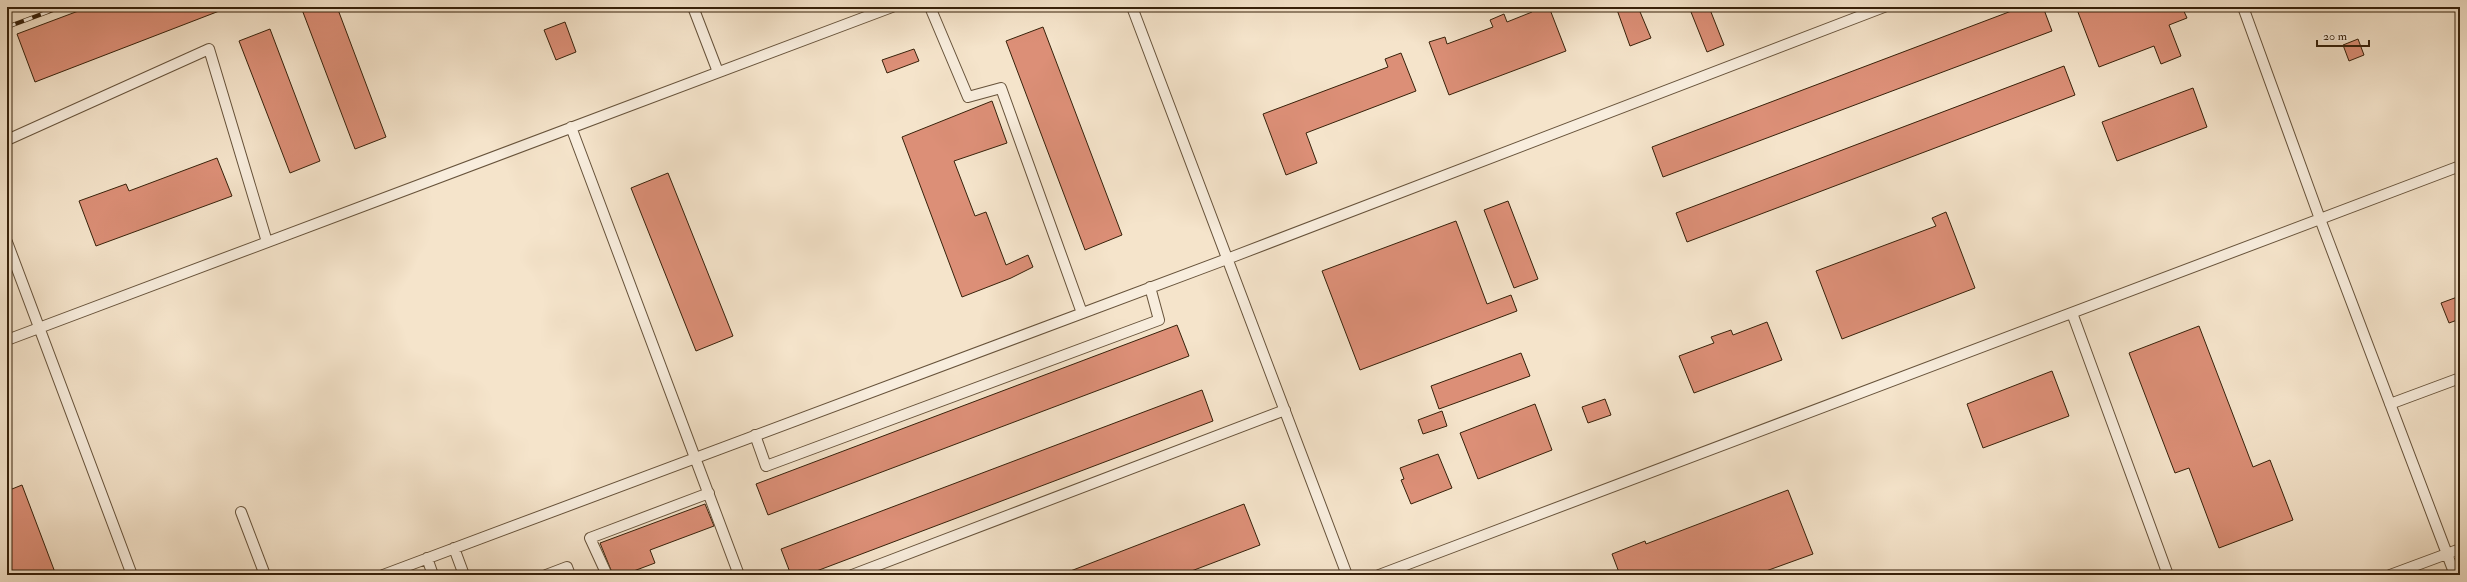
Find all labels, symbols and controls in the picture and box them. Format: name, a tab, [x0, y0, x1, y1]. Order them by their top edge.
scale bar	[2317, 22, 2369, 48]
text: 20 m	[2323, 29, 2348, 44]

